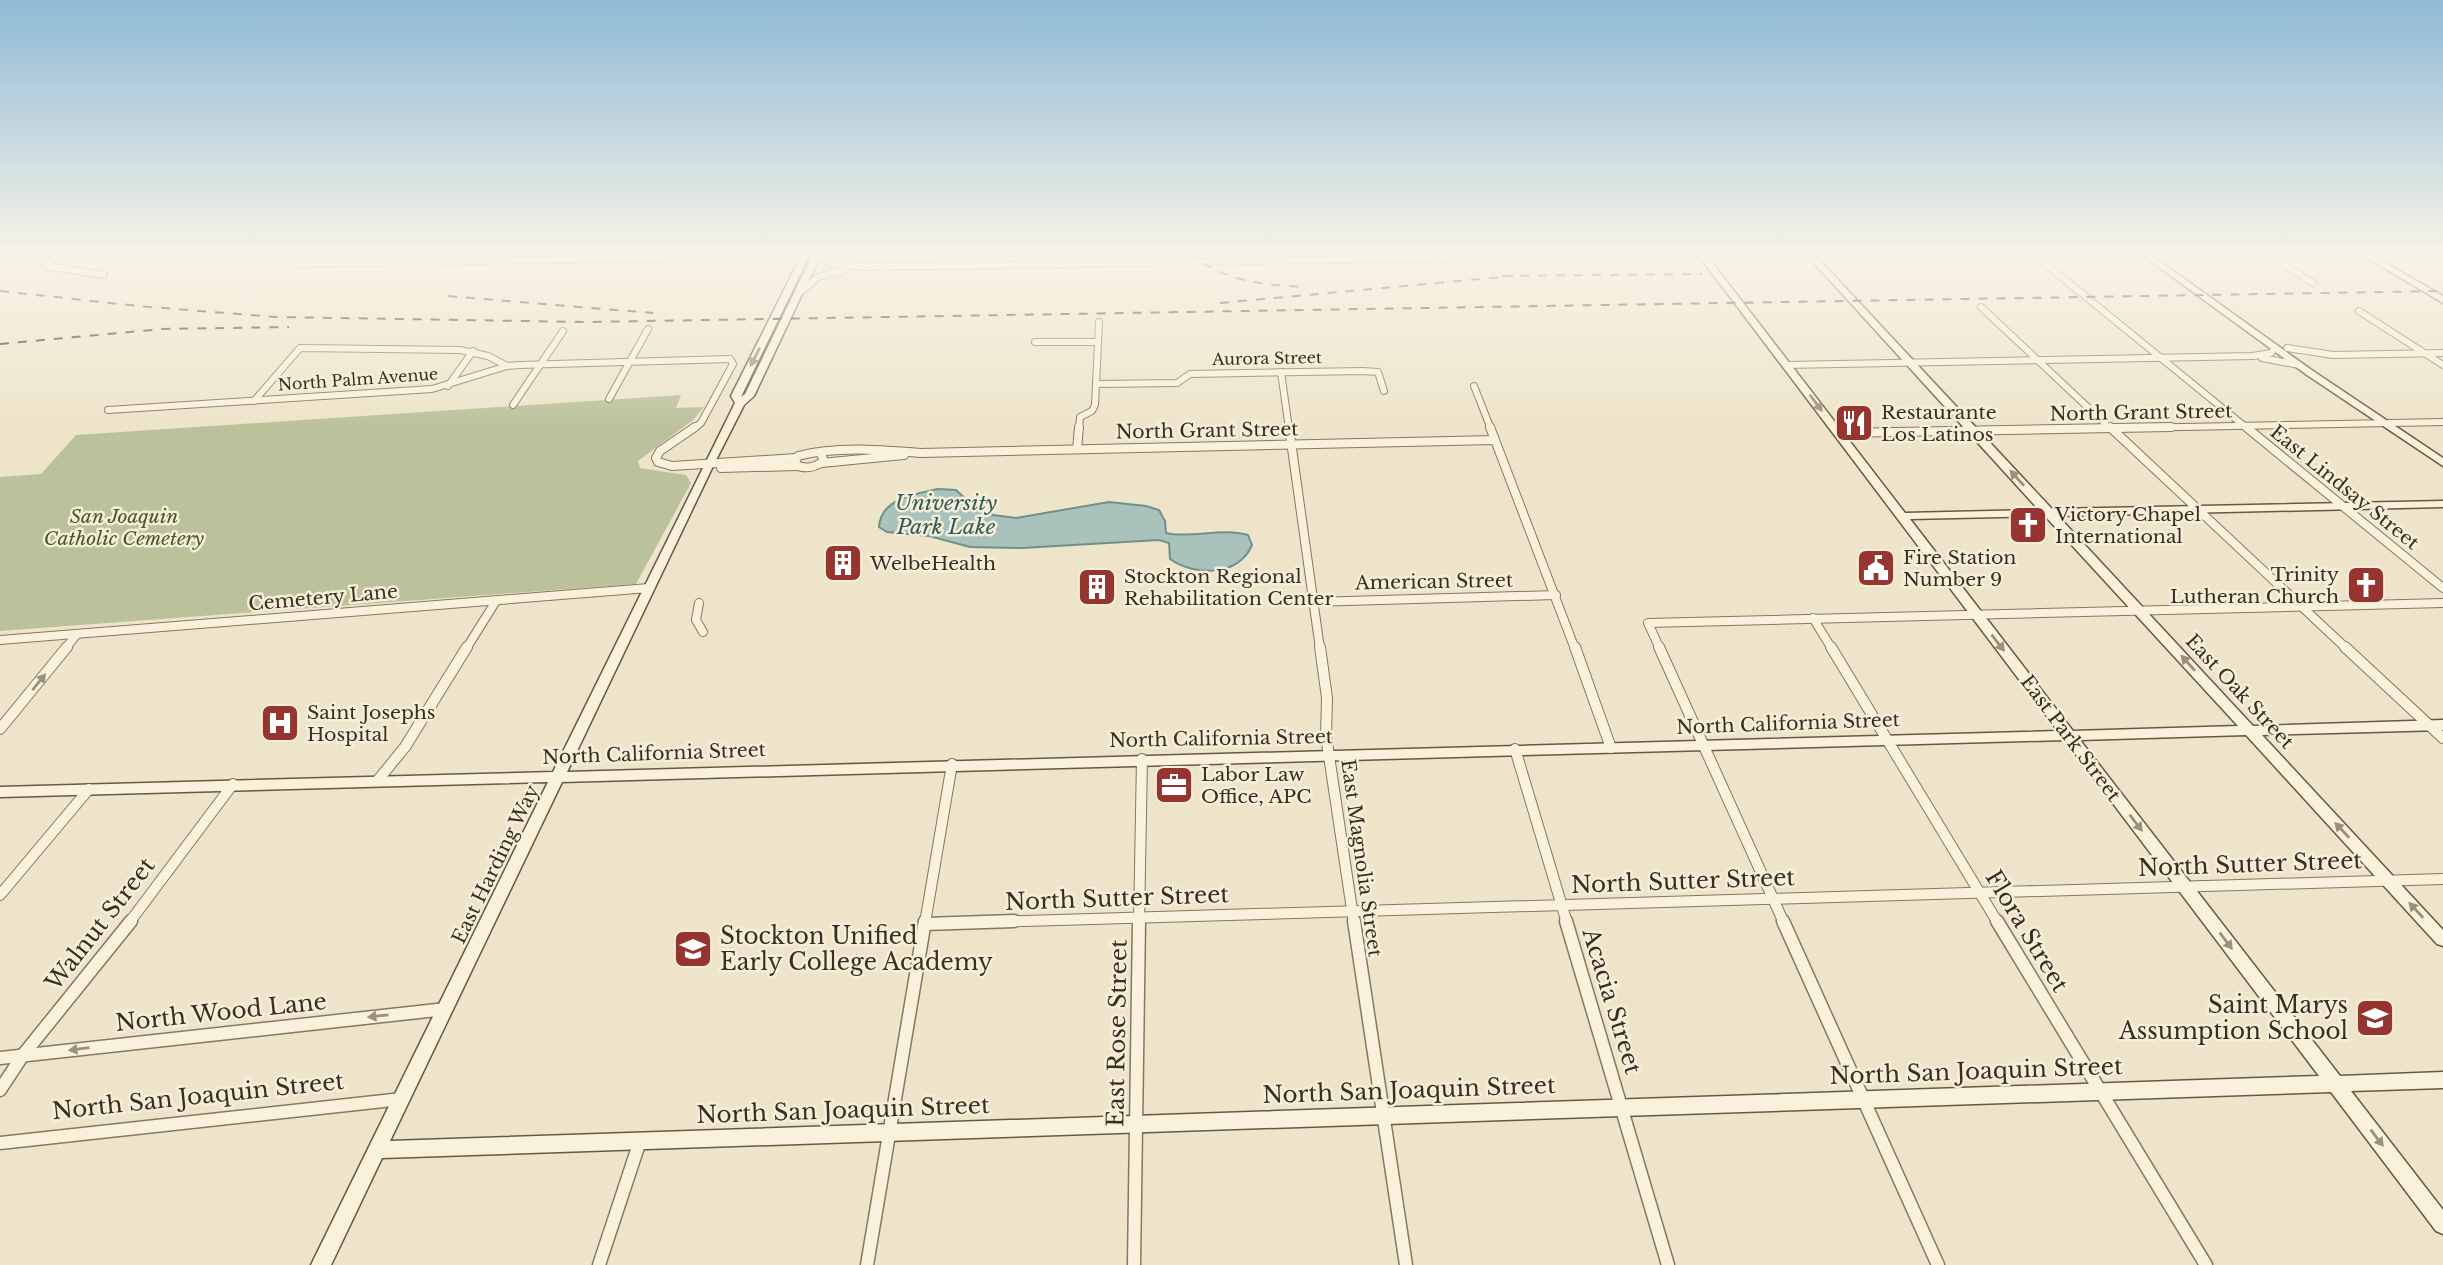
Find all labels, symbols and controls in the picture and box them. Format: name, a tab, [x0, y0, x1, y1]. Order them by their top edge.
one-way arrow	[750, 347, 761, 367]
street label: Aurora Street	[1211, 347, 1322, 369]
street label: North Palm Avenue	[277, 363, 439, 395]
one-way arrow	[1808, 394, 1822, 412]
street label: North Grant Street	[2049, 399, 2233, 426]
place label: Restaurante Los Latinos	[1881, 401, 1997, 446]
restaurant icon: Restaurante Los Latinos	[1833, 402, 1875, 444]
street label: North Grant Street	[1115, 417, 1299, 444]
street label: East Lindsay Street	[2266, 420, 2424, 555]
one-way arrow	[2010, 469, 2025, 486]
water label: University Park Lake	[895, 490, 997, 540]
place label: Victory Chapel International	[2054, 503, 2201, 548]
church icon: Victory Chapel International	[2007, 504, 2049, 546]
park label: San Joaquin Catholic Cemetery	[44, 505, 204, 550]
building icon: WelbeHealth	[822, 542, 864, 584]
place label: Fire Station Number 9	[1903, 546, 2016, 591]
public building icon: Fire Station Number 9	[1855, 547, 1897, 589]
place label: WelbeHealth	[869, 552, 996, 575]
place label: Trinity Lutheran Church	[2170, 563, 2339, 608]
church icon: Trinity Lutheran Church	[2345, 564, 2387, 606]
place label: Stockton Regional Rehabilitation Center	[1124, 565, 1334, 610]
building icon: Stockton Regional Rehabilitation Center	[1076, 566, 1118, 608]
street label: American Street	[1354, 569, 1514, 594]
street label: Cemetery Lane	[247, 580, 399, 615]
street label: East Oak Street	[2181, 629, 2299, 754]
one-way arrow	[1991, 633, 2006, 651]
one-way arrow	[2180, 655, 2196, 672]
street label: East Park Street	[2016, 671, 2126, 807]
one-way arrow	[31, 673, 46, 690]
place label: Saint Josephs Hospital	[307, 701, 436, 746]
hospital icon: Saint Josephs Hospital	[259, 702, 301, 744]
street label: North California Street	[1676, 708, 1901, 739]
street label: North California Street	[1109, 725, 1334, 752]
street label: North California Street	[542, 738, 767, 769]
street label: East Magnolia Street	[1336, 758, 1387, 959]
place label: Labor Law Office, APC	[1201, 763, 1311, 808]
office icon: Labor Law Office, APC	[1153, 764, 1195, 806]
street label: East Harding Way	[447, 781, 544, 947]
one-way arrow	[2129, 814, 2143, 833]
one-way arrow	[2334, 822, 2350, 839]
street label: North Sutter Street	[2138, 846, 2363, 882]
street label: Walnut Street	[39, 852, 161, 997]
street label: North Sutter Street	[1571, 863, 1796, 899]
street label: Flora Street	[1980, 865, 2074, 997]
street label: North Sutter Street	[1005, 880, 1230, 916]
one-way arrow	[2408, 902, 2424, 919]
place label: Stockton Unified Early College Academy	[720, 922, 993, 976]
street label: Acacia Street	[1576, 924, 1648, 1078]
school or university icon: Stockton Unified Early College Academy	[672, 928, 714, 970]
one-way arrow	[2218, 932, 2232, 950]
street label: East Rose Street	[1101, 939, 1133, 1127]
street label: North Wood Lane	[114, 987, 328, 1037]
place label: Saint Marys Assumption School	[2118, 991, 2348, 1045]
school or university icon: Saint Marys Assumption School	[2354, 997, 2396, 1039]
one-way arrow	[367, 1011, 389, 1022]
one-way arrow	[68, 1044, 90, 1055]
street label: North San Joaquin Street	[1829, 1052, 2123, 1090]
street label: North San Joaquin Street	[51, 1067, 346, 1125]
street label: North San Joaquin Street	[1262, 1071, 1556, 1109]
street label: North San Joaquin Street	[696, 1091, 990, 1129]
one-way arrow	[2369, 1129, 2383, 1147]

